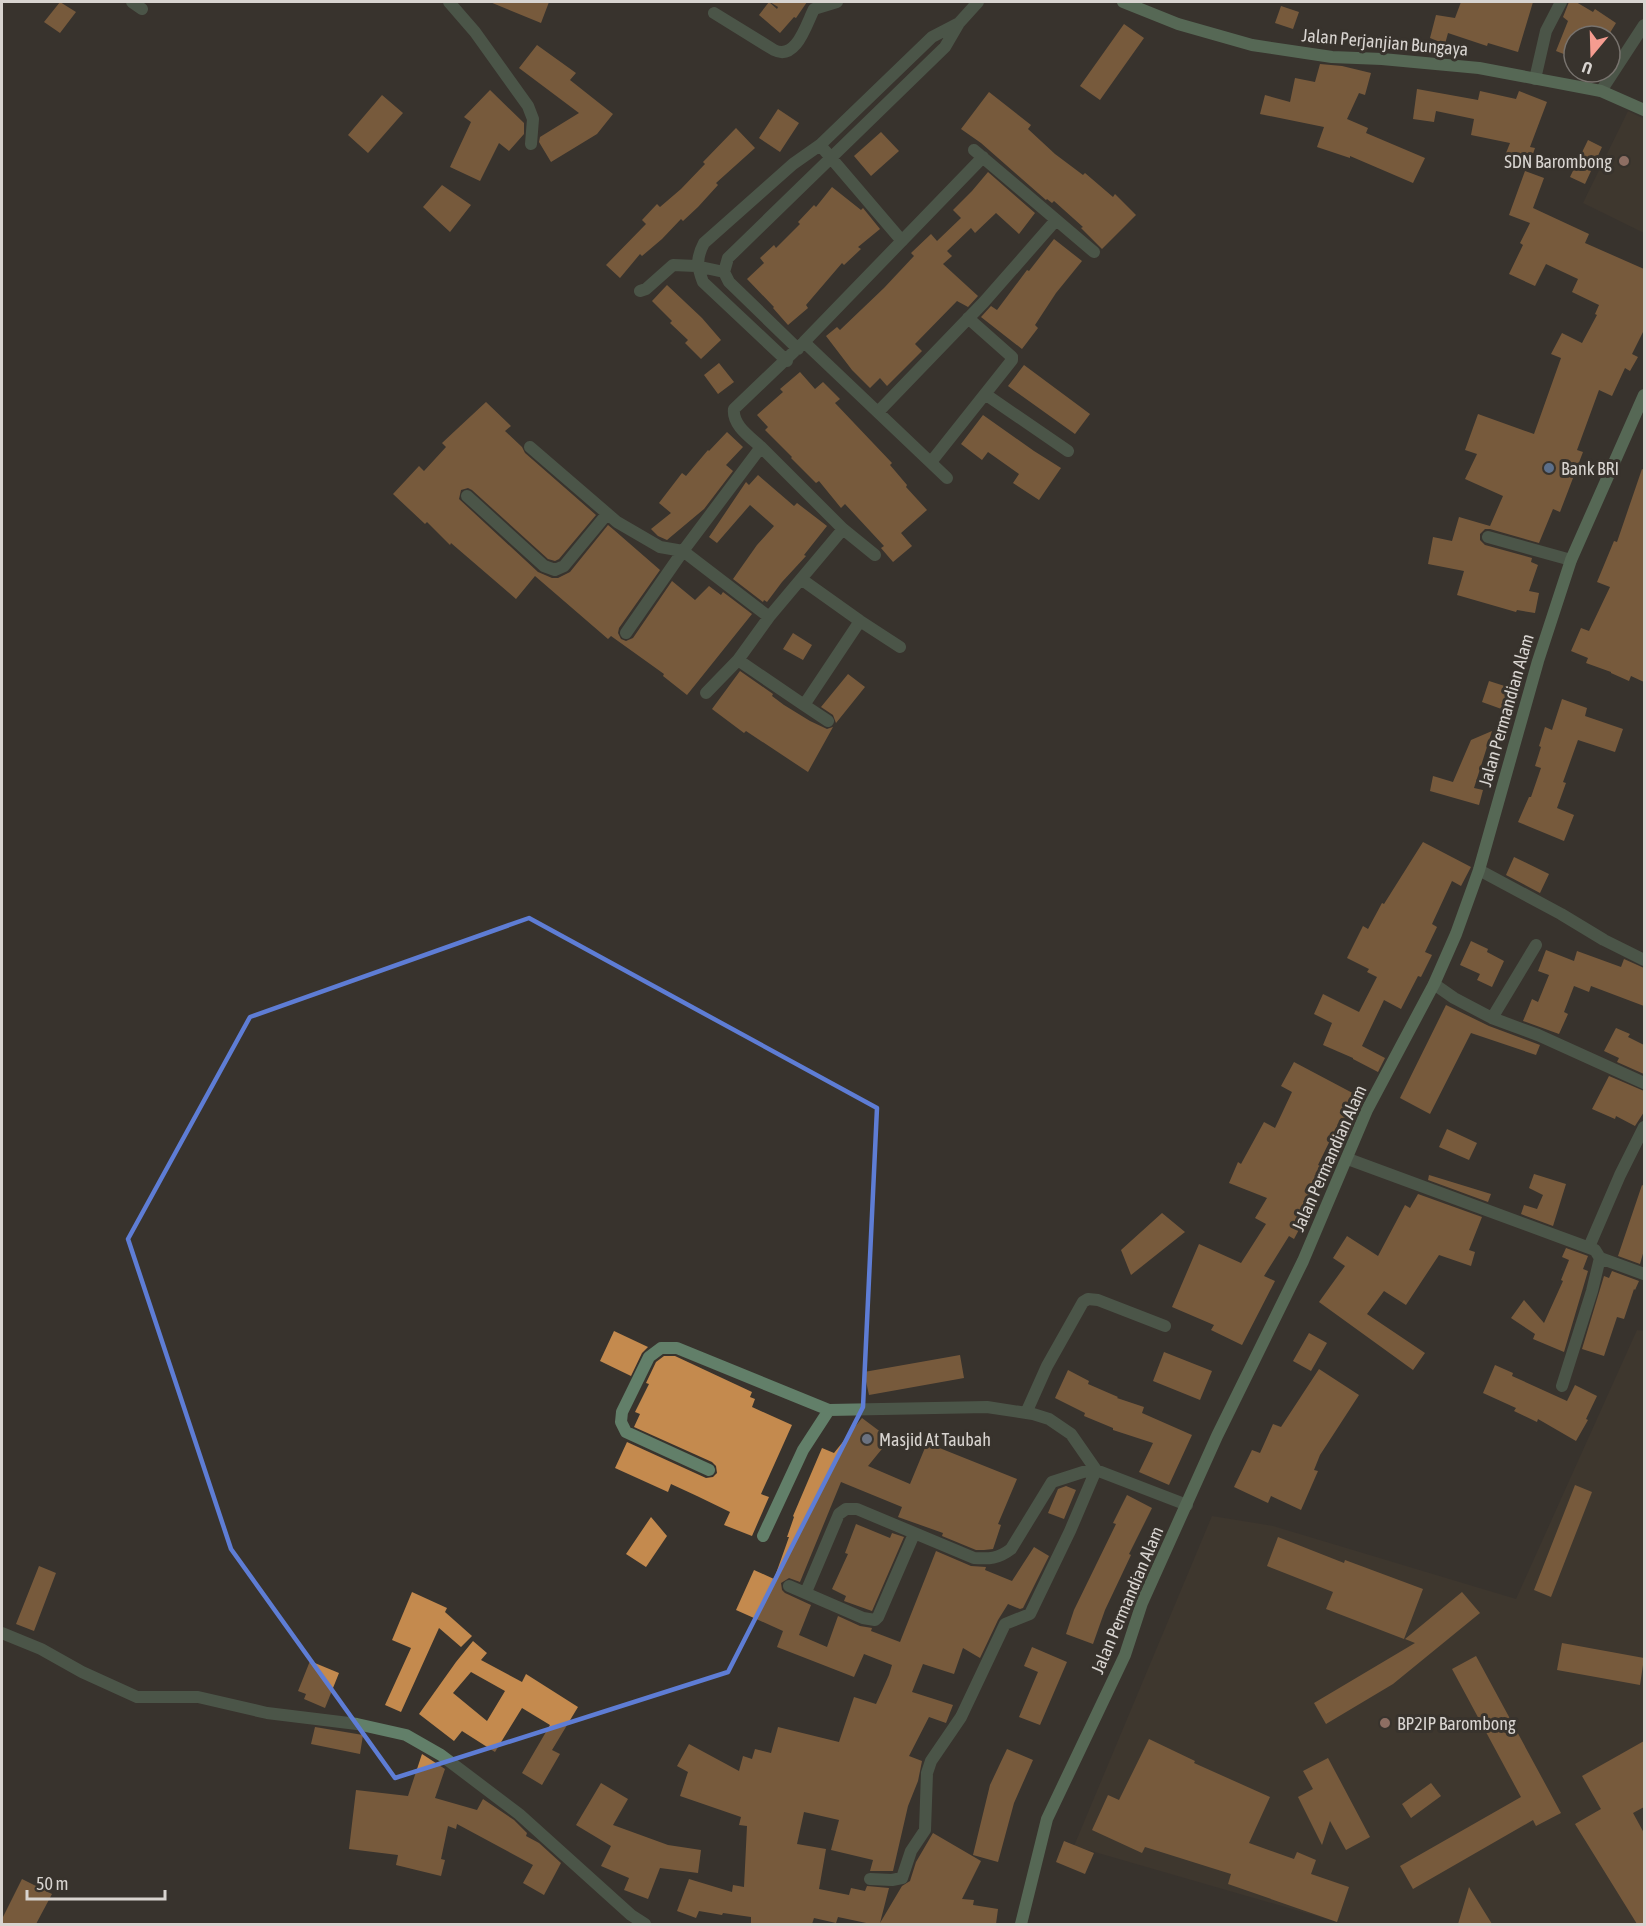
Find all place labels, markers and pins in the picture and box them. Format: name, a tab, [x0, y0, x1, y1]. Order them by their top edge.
place label: SDN Barombong	[1504, 151, 1612, 172]
marker: SDN Barombong	[1617, 154, 1631, 168]
place label: Bank BRI	[1561, 458, 1619, 479]
marker: Bank BRI	[1542, 461, 1556, 475]
place label: Masjid At Taubah	[879, 1429, 991, 1450]
marker: Masjid At Taubah	[860, 1432, 874, 1446]
place label: BP2IP Barombong	[1397, 1713, 1516, 1734]
marker: BP2IP Barombong	[1378, 1716, 1392, 1730]

